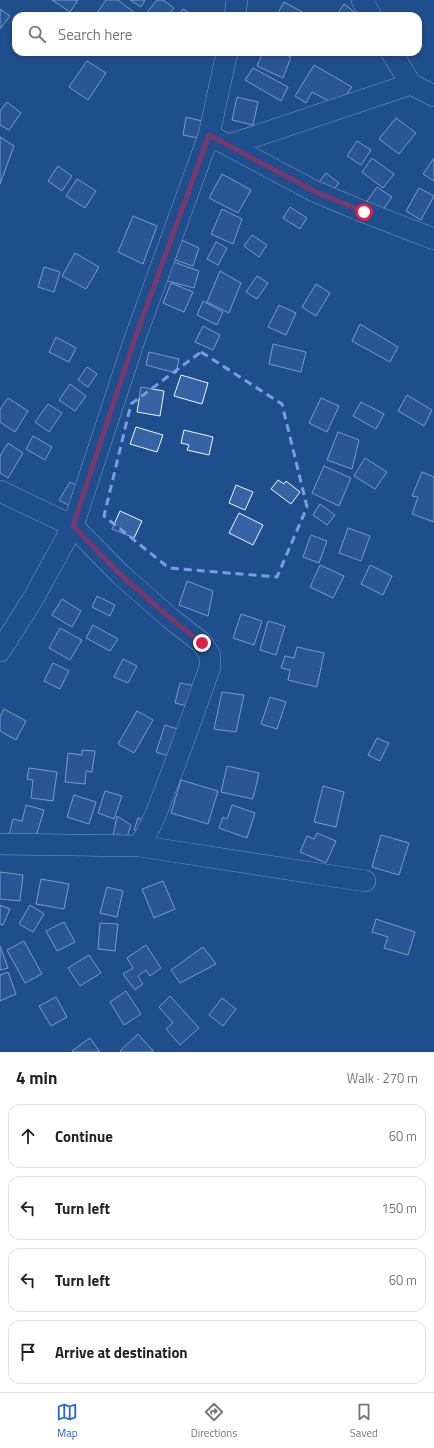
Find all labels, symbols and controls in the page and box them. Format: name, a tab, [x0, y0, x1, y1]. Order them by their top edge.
search box	[12, 12, 422, 56]
icon: search	[26, 23, 48, 45]
text: Search here	[58, 23, 132, 46]
route start	[355, 203, 373, 221]
route end	[193, 634, 211, 652]
text: 4 min	[16, 1065, 57, 1091]
text: Walk · 270 m	[347, 1068, 418, 1088]
icon: ahead	[17, 1125, 39, 1147]
text: Continue	[55, 1125, 113, 1148]
text: 60 m	[389, 1126, 417, 1146]
icon: left	[17, 1197, 39, 1219]
text: Turn left	[55, 1197, 110, 1220]
text: 150 m	[381, 1198, 417, 1218]
icon: left	[17, 1269, 39, 1291]
text: Turn left	[55, 1269, 110, 1292]
text: 60 m	[389, 1270, 417, 1290]
icon: arrive	[17, 1341, 39, 1363]
text: Arrive at destination	[55, 1341, 188, 1364]
tab: Map	[56, 1401, 78, 1441]
tab: Directions	[191, 1401, 237, 1441]
tab: Saved	[350, 1401, 378, 1441]

